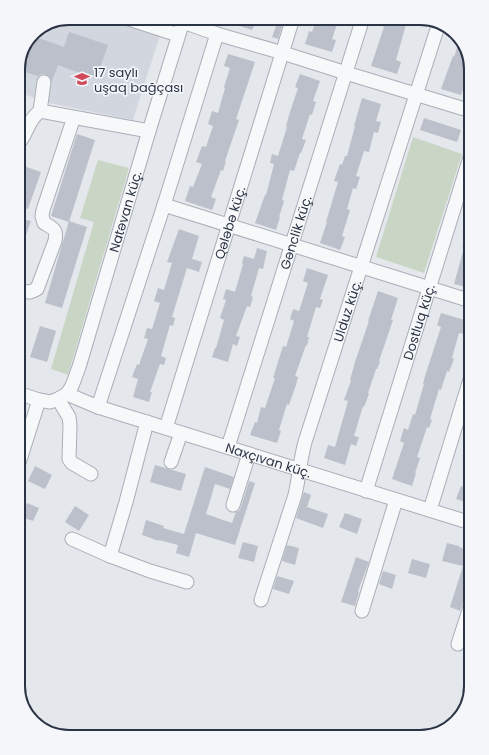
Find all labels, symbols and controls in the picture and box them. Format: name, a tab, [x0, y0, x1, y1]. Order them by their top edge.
place label: 17 saylı uşaq bağçası	[94, 63, 183, 97]
school or university icon: 17 saylı uşaq bağçası	[73, 70, 91, 88]
street label: Natəvan küç.	[104, 168, 147, 255]
street label: Qələbə küç.	[210, 184, 250, 262]
street label: Gənclik küç.	[275, 193, 317, 272]
street label: Ulduz küç.	[329, 277, 366, 344]
street label: Dostluq küç.	[398, 282, 440, 362]
street label: Naxçıvan küç.	[223, 438, 314, 483]

